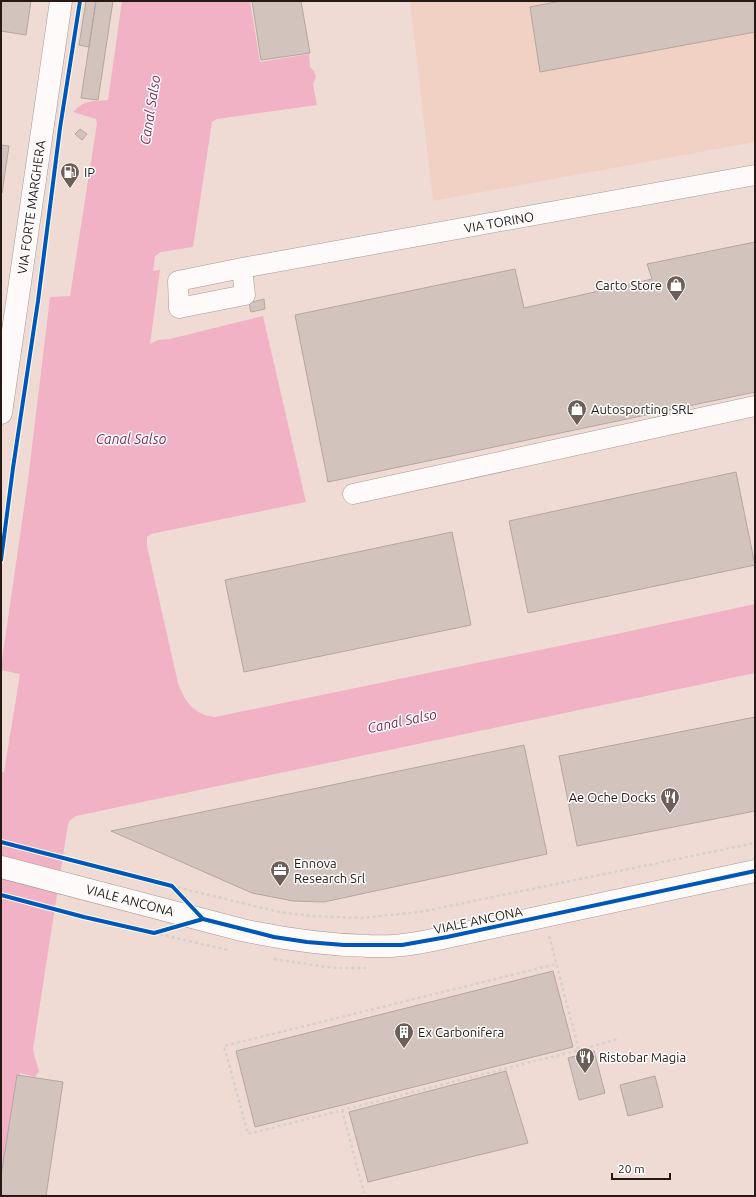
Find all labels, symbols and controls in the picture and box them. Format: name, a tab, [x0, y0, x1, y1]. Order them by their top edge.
water label: Canal Salso	[137, 74, 163, 146]
street label: VIA FORTE MARGHERA	[15, 139, 47, 275]
fuel station icon: IP	[59, 161, 81, 189]
place label: IP	[84, 165, 95, 179]
street label: VIA TORINO	[463, 209, 535, 235]
shop icon: Carto Store	[665, 274, 687, 302]
place label: Carto Store	[595, 278, 662, 292]
shop icon: Autosporting SRL	[566, 398, 588, 426]
place label: Autosporting SRL	[591, 402, 693, 416]
water label: Canal Salso	[96, 431, 167, 447]
water label: Canal Salso	[366, 706, 439, 736]
restaurant icon: Ae Oche Docks	[659, 786, 681, 814]
place label: Ae Oche Docks	[569, 790, 656, 804]
place label: Ennova Research Srl	[294, 856, 366, 885]
office icon: Ennova Research Srl	[269, 859, 291, 887]
street label: VIALE ANCONA	[85, 882, 176, 919]
street label: VIALE ANCONA	[432, 904, 524, 936]
building icon: Ex Carbonifera	[393, 1021, 415, 1049]
place label: Ex Carbonifera	[418, 1025, 504, 1039]
restaurant icon: Ristobar Magia	[574, 1046, 596, 1074]
place label: Ristobar Magia	[599, 1050, 686, 1064]
scale bar	[612, 1155, 670, 1181]
text: 20 m	[618, 1162, 645, 1175]

